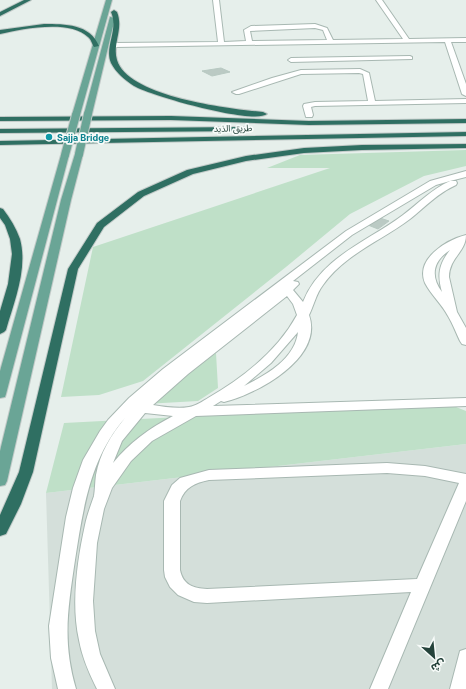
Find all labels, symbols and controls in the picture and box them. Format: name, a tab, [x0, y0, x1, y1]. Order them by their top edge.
street label: طريق الذيد	[214, 122, 252, 135]
marker: Sajja Bridge	[44, 132, 54, 142]
place label: Sajja Bridge	[57, 132, 110, 143]
north arrow	[414, 637, 454, 677]
text: ش	[429, 656, 448, 676]

